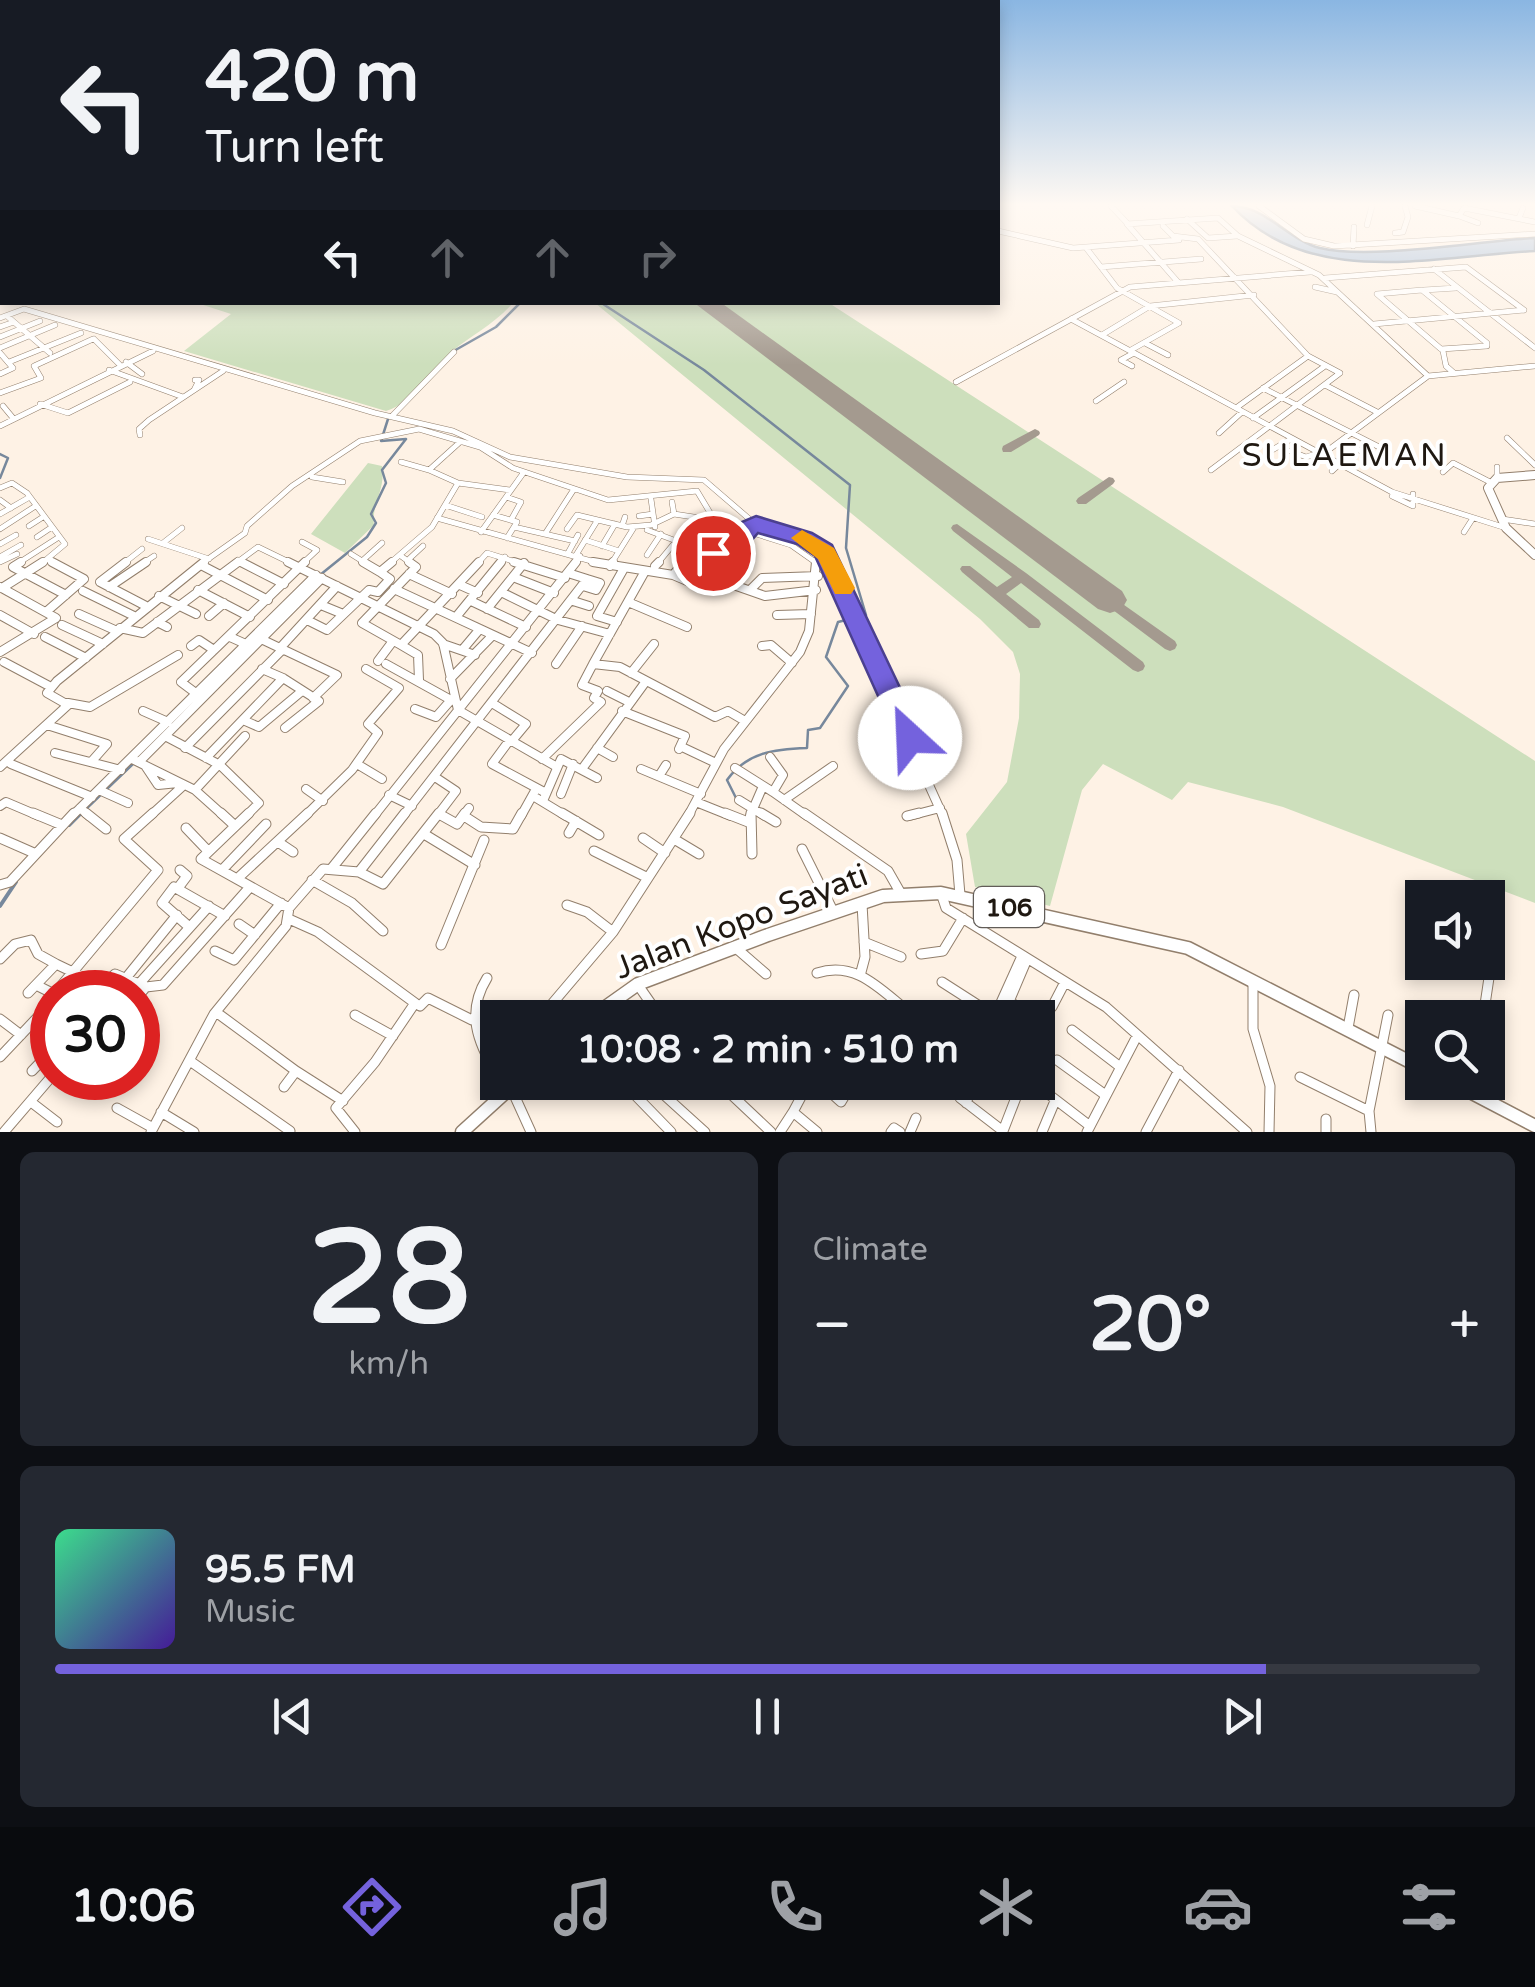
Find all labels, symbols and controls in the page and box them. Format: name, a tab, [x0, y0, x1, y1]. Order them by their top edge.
text: 420 m	[205, 36, 419, 120]
icon: left	[40, 40, 170, 170]
text: Turn left	[205, 121, 384, 175]
icon: left	[315, 230, 370, 285]
icon: ahead	[420, 230, 475, 285]
icon: ahead	[525, 230, 580, 285]
icon: right	[630, 230, 685, 285]
district label: SULAEMAN	[1242, 437, 1448, 475]
pin	[671, 511, 756, 596]
icon: arrive	[686, 526, 741, 581]
position arrow	[858, 686, 962, 790]
street label: Jalan Kopo Sayati	[610, 856, 873, 988]
map controls	[1405, 880, 1505, 1100]
button: sound	[1405, 880, 1505, 980]
road number: 106	[974, 887, 1044, 927]
speed limit sign: 30	[30, 970, 160, 1100]
button: search	[1405, 1000, 1505, 1100]
text: 10:08 · 2 min · 510 m	[576, 1027, 959, 1073]
text: 28	[307, 1202, 470, 1358]
text: Climate	[813, 1231, 928, 1269]
text: 20°	[1089, 1280, 1212, 1370]
text: −	[813, 1293, 852, 1359]
text: +	[1449, 1293, 1480, 1359]
text: km/h	[349, 1345, 429, 1383]
text: 95.5 FM	[205, 1547, 356, 1593]
text: Music	[205, 1593, 295, 1631]
icon: previous	[265, 1689, 320, 1744]
icon: pause	[740, 1689, 795, 1744]
icon: next	[1215, 1689, 1270, 1744]
icon: directions	[337, 1872, 407, 1942]
icon: music	[548, 1872, 618, 1942]
icon: phone	[760, 1872, 830, 1942]
icon: climate	[971, 1872, 1041, 1942]
icon: car	[1183, 1872, 1253, 1942]
icon: filters	[1394, 1872, 1464, 1942]
text: 10:06	[71, 1880, 195, 1934]

